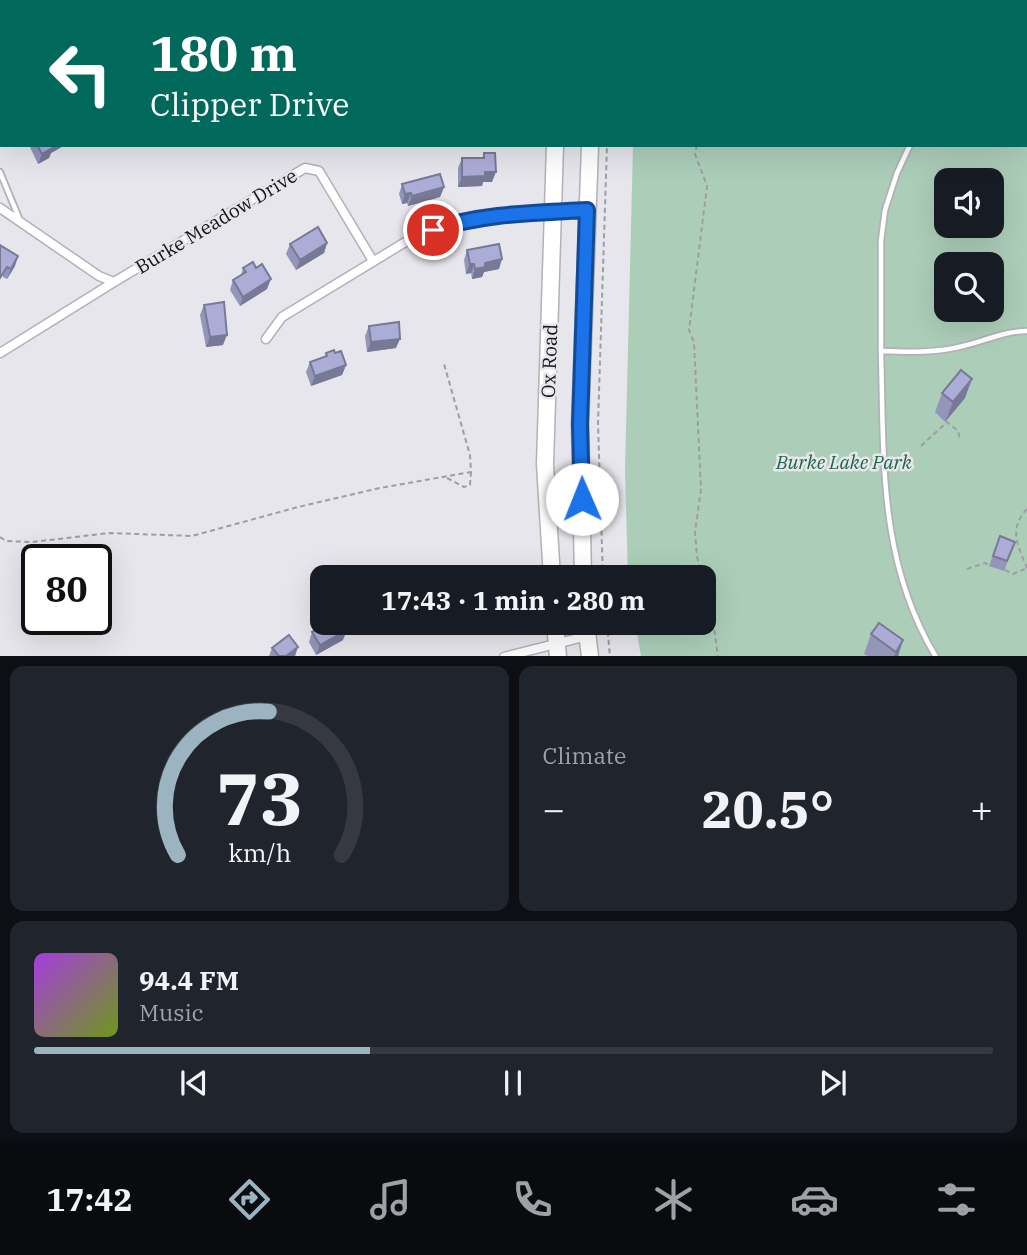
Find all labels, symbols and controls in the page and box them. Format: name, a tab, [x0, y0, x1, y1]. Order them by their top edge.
text: 180 m	[150, 21, 297, 84]
icon: left	[35, 28, 126, 119]
text: Clipper Drive	[150, 83, 350, 125]
street label: Burke Meadow Drive	[131, 163, 301, 279]
map controls	[934, 168, 1004, 322]
button: sound	[934, 168, 1004, 238]
pin	[403, 200, 463, 260]
icon: arrive	[414, 211, 452, 249]
button: search	[934, 252, 1004, 322]
street label: Ox Road	[536, 324, 562, 398]
park label: Burke Lake Park	[775, 450, 913, 474]
position arrow	[545, 462, 619, 536]
speed limit sign: 80	[21, 544, 112, 635]
text: 17:43 · 1 min · 280 m	[381, 583, 645, 617]
text: Climate	[543, 740, 626, 770]
text: 73	[216, 750, 303, 845]
text: 20.5°	[701, 775, 834, 842]
text: −	[543, 784, 565, 833]
text: +	[970, 784, 993, 833]
text: km/h	[228, 835, 291, 868]
text: 94.4 FM	[139, 963, 239, 997]
text: Music	[139, 997, 204, 1027]
icon: previous	[175, 1064, 213, 1102]
icon: pause	[494, 1064, 532, 1102]
icon: next	[814, 1064, 852, 1102]
icon: directions	[225, 1175, 274, 1224]
icon: music	[366, 1175, 415, 1224]
icon: phone	[508, 1175, 557, 1224]
icon: climate	[649, 1175, 698, 1224]
icon: car	[790, 1175, 839, 1224]
icon: filters	[932, 1175, 981, 1224]
text: 17:42	[46, 1178, 133, 1220]

